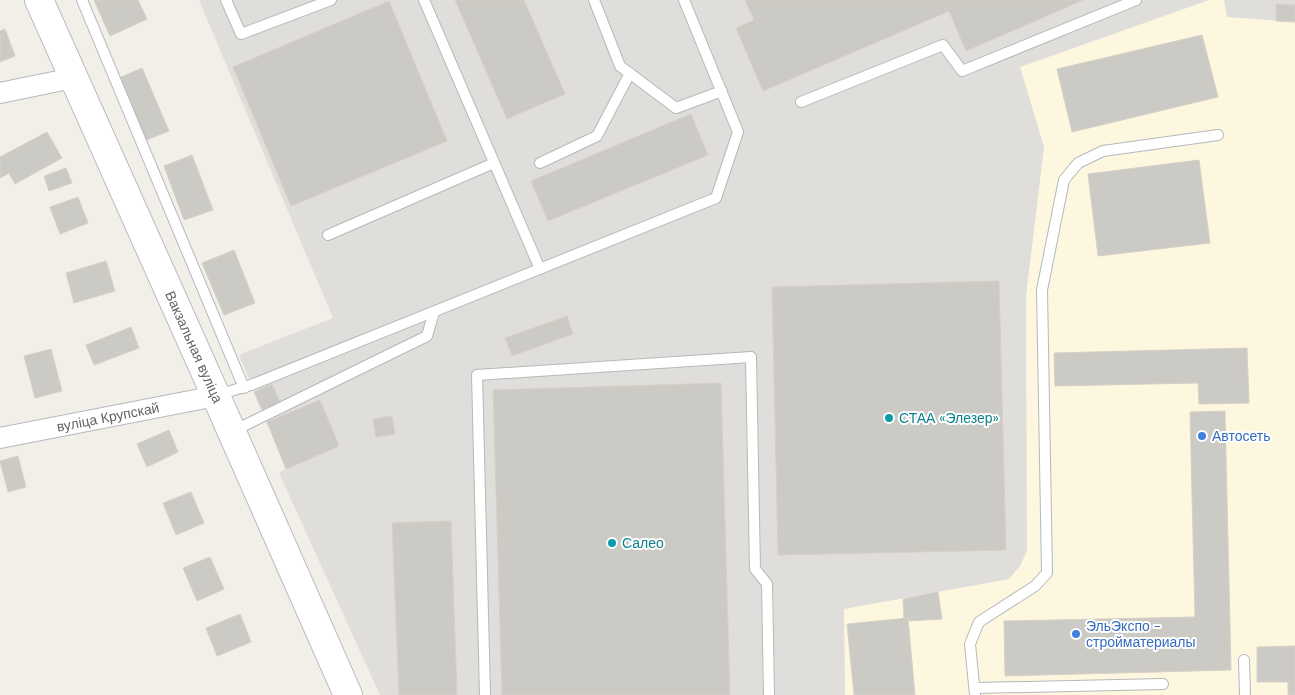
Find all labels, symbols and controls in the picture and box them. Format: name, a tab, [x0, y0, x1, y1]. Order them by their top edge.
street label: Вакзальная вуліца	[161, 288, 227, 406]
street label: вуліца Крупскай	[55, 398, 161, 436]
place label: СТАА «Элезер»	[899, 409, 999, 427]
marker: СТАА «Элезер»	[883, 412, 895, 424]
place label: Автосеть	[1212, 427, 1271, 445]
marker: Автосеть	[1196, 430, 1208, 442]
place label: Салео	[622, 534, 664, 552]
marker: Салео	[606, 537, 618, 549]
place label: ЭльЭкспо - стройматериалы	[1086, 617, 1196, 651]
marker: ЭльЭкспо - стройматериалы	[1070, 628, 1082, 640]

